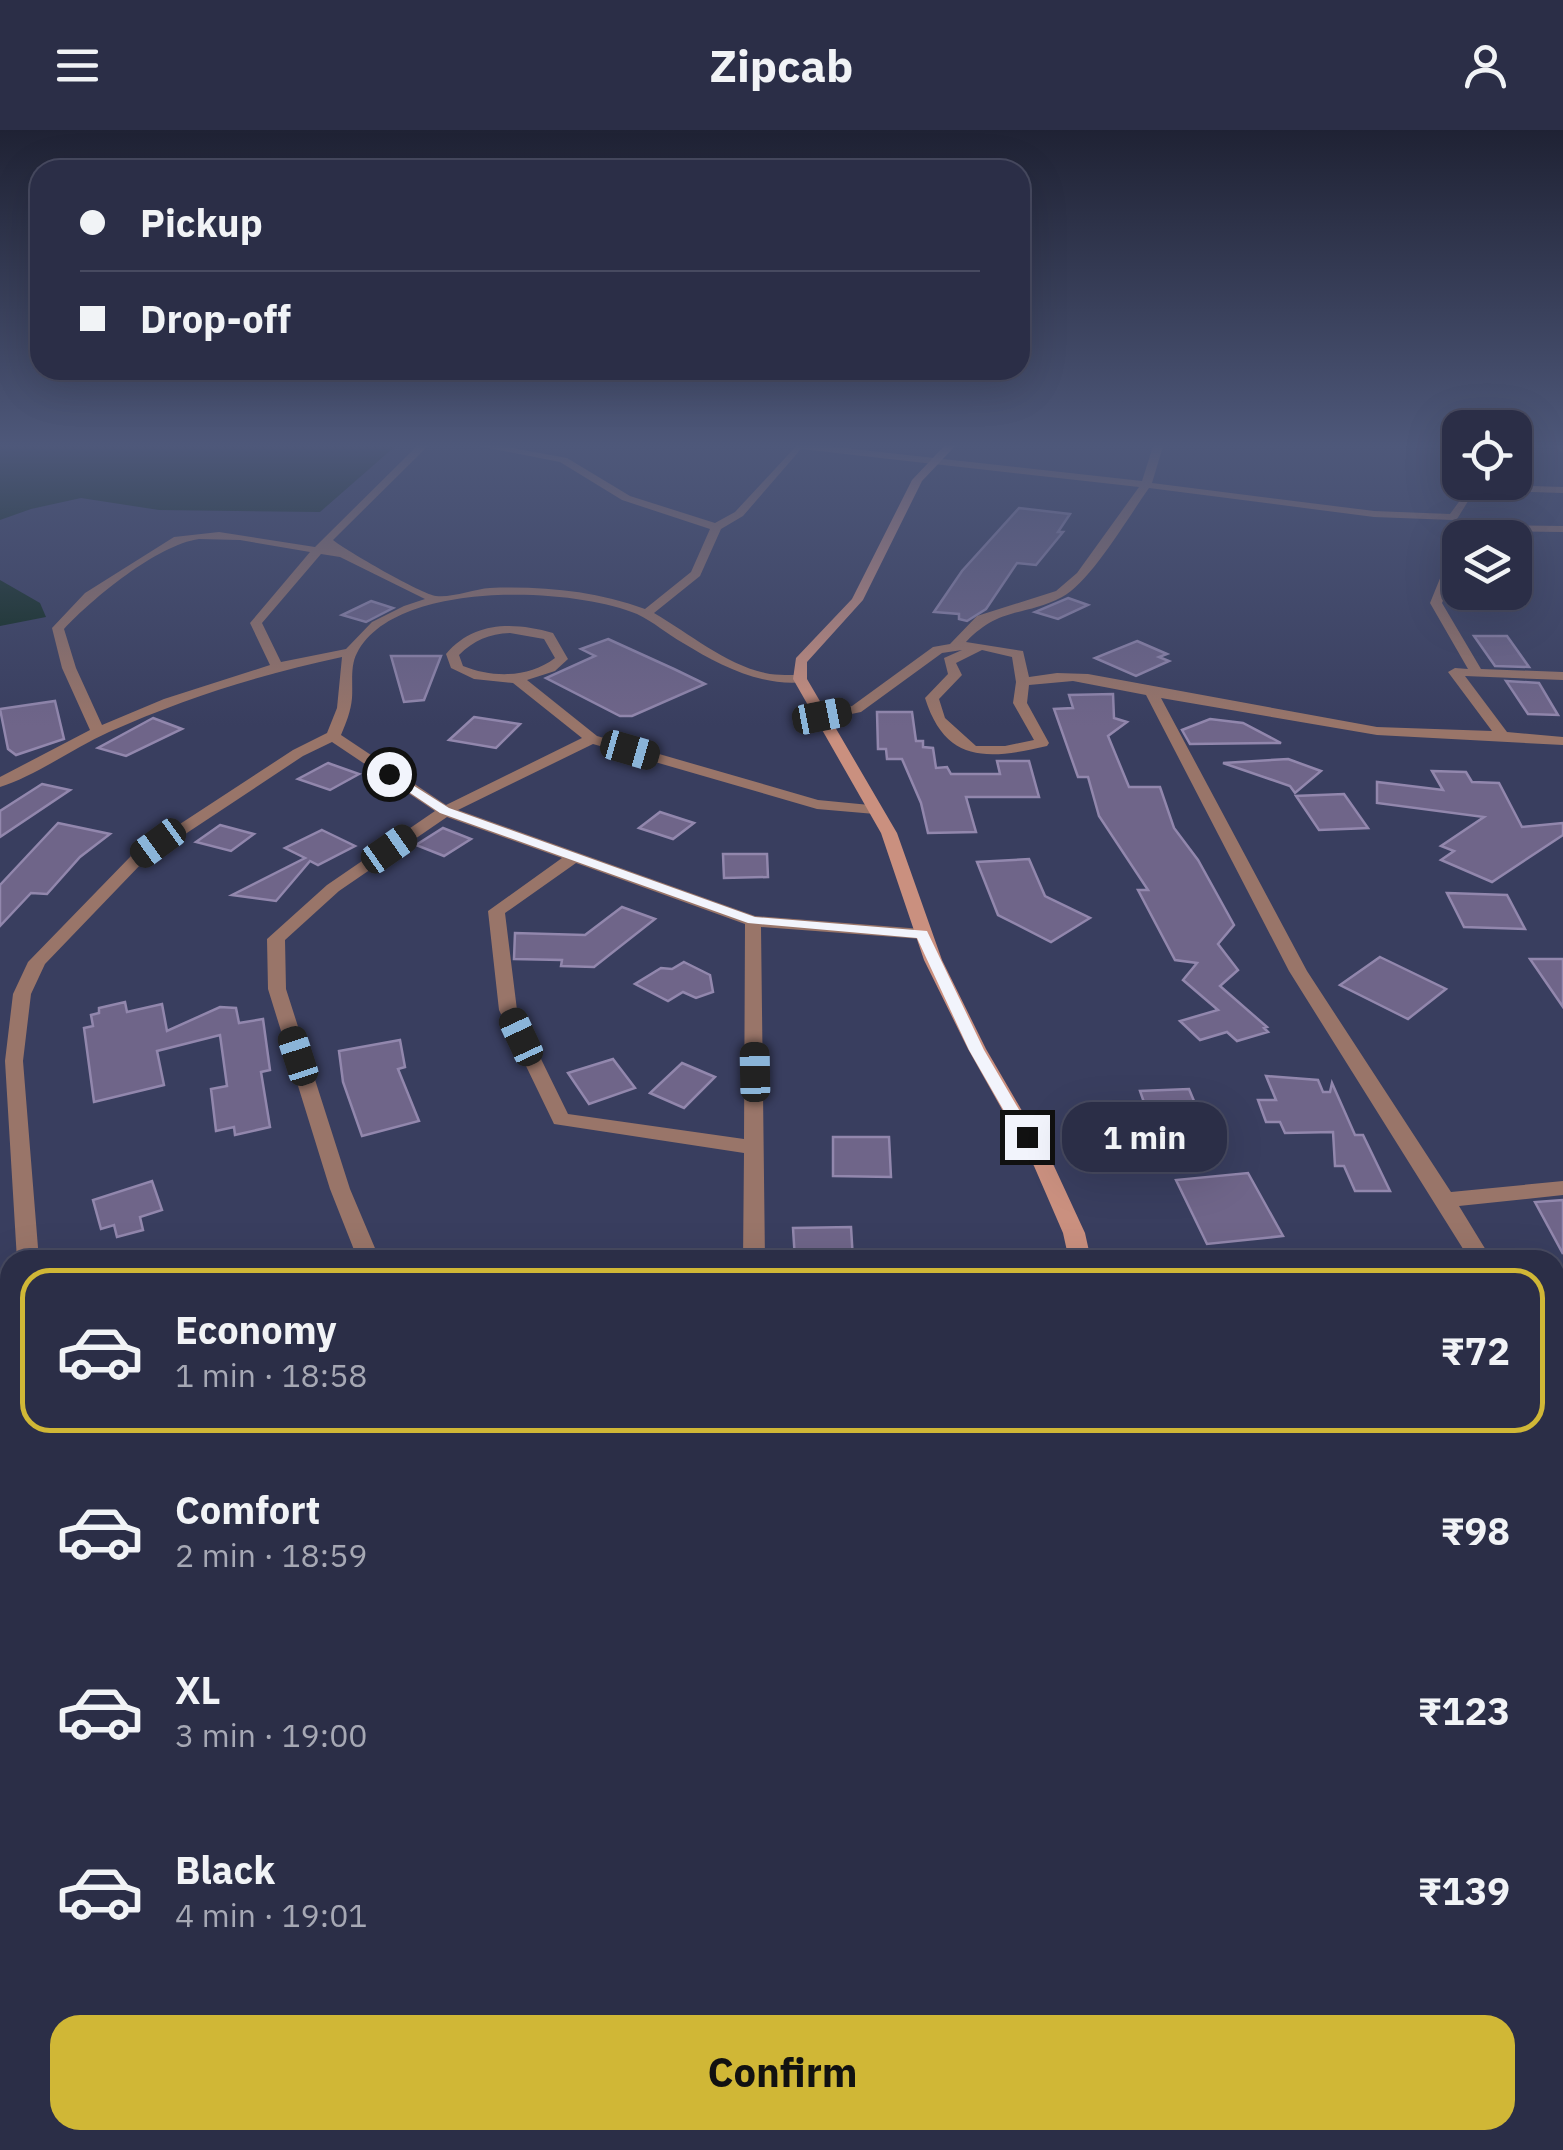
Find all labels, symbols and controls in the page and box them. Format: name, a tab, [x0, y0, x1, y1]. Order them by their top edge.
text: Zipcab	[710, 36, 853, 94]
icon: menu	[50, 38, 105, 93]
icon: person	[1458, 38, 1513, 93]
text: Pickup	[140, 198, 263, 247]
text: Drop-off	[140, 294, 291, 343]
map controls	[1442, 410, 1532, 610]
button: locate	[1442, 410, 1532, 500]
button: layers	[1442, 520, 1532, 610]
car	[790, 696, 854, 736]
car	[597, 727, 663, 773]
route start	[367, 752, 412, 797]
car	[125, 813, 191, 873]
car	[356, 820, 422, 878]
car	[495, 1003, 547, 1071]
car	[274, 1023, 322, 1089]
car	[739, 1042, 771, 1102]
callout: 1 min	[1062, 1102, 1227, 1172]
route end	[1005, 1115, 1050, 1160]
text: 1 min	[1103, 1116, 1186, 1158]
text: Economy	[175, 1305, 337, 1354]
icon: car	[55, 1306, 145, 1396]
text: ₹72	[1440, 1326, 1510, 1375]
text: 1 min · 18:58	[175, 1354, 368, 1396]
text: Comfort	[175, 1485, 320, 1534]
icon: car	[55, 1486, 145, 1576]
text: ₹98	[1440, 1506, 1510, 1555]
text: 2 min · 18:59	[175, 1534, 368, 1576]
text: XL	[175, 1665, 221, 1714]
icon: car	[55, 1666, 145, 1756]
text: ₹123	[1418, 1686, 1510, 1735]
text: 3 min · 19:00	[175, 1714, 368, 1756]
text: Black	[175, 1845, 275, 1894]
icon: car	[55, 1846, 145, 1936]
text: ₹139	[1418, 1866, 1510, 1915]
text: 4 min · 19:01	[175, 1894, 368, 1936]
button: Confirm	[50, 2015, 1515, 2130]

